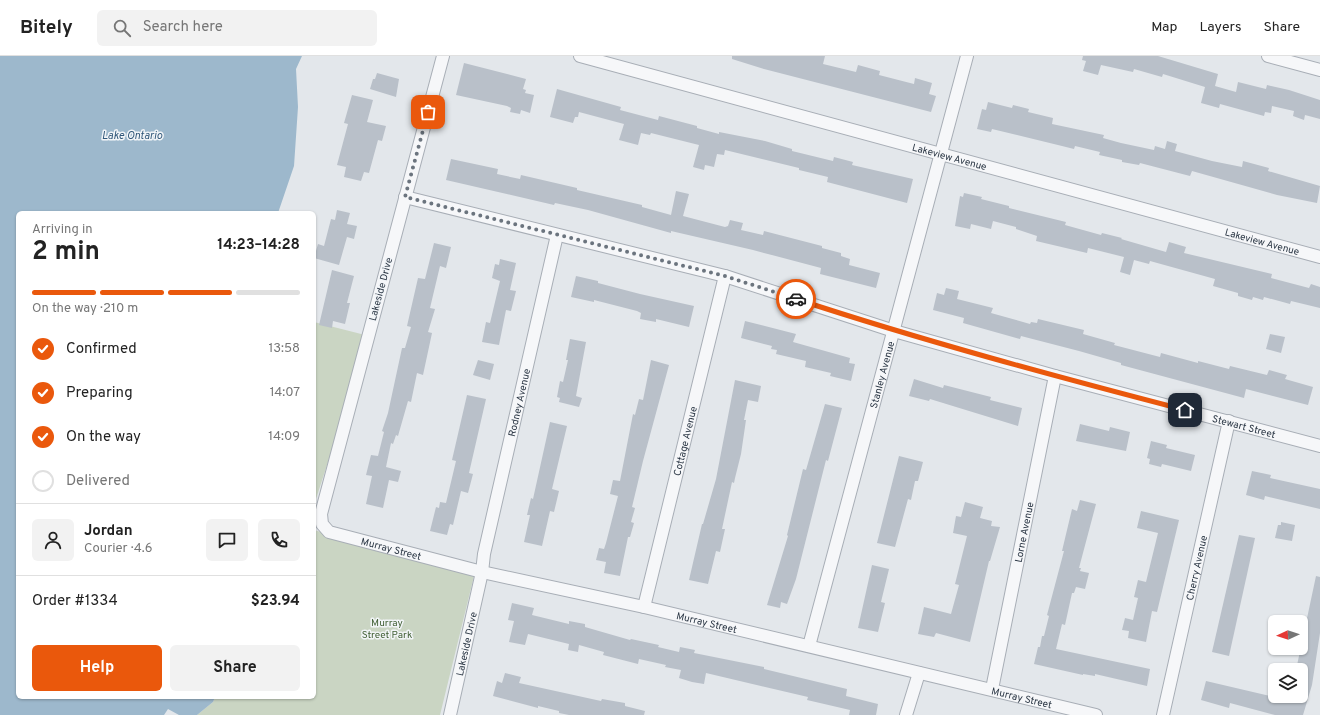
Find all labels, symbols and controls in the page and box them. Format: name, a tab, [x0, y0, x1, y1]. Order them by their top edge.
search box	[97, 10, 377, 46]
text: Bitely	[20, 16, 73, 40]
icon: search	[111, 17, 133, 39]
text: Search here	[143, 18, 223, 37]
text: Map	[1151, 19, 1177, 36]
text: Layers	[1199, 19, 1241, 36]
text: Share	[1263, 19, 1300, 36]
pin	[411, 95, 445, 129]
icon: bag	[417, 101, 439, 123]
water label: Lake Ontario	[102, 129, 162, 143]
street label: Lakeview Avenue	[911, 142, 988, 174]
text: Arriving in	[32, 222, 93, 238]
street label: Lakeview Avenue	[1223, 226, 1301, 259]
text: 2 min	[32, 236, 100, 269]
text: 14:23–14:28	[217, 236, 300, 255]
street label: Lakeside Drive	[367, 256, 396, 323]
courier	[776, 279, 816, 319]
icon: car	[785, 288, 807, 310]
text: On the way · 210 m	[32, 301, 138, 317]
icon: check	[32, 338, 54, 360]
text: Confirmed	[66, 340, 137, 359]
street label: Stanley Avenue	[868, 340, 898, 410]
text: 13:58	[268, 341, 300, 357]
street label: Rodney Avenue	[506, 368, 534, 438]
icon: check	[32, 382, 54, 404]
text: Preparing	[66, 384, 133, 403]
text: 14:07	[270, 385, 300, 401]
pin	[1168, 393, 1202, 427]
icon: home	[1174, 399, 1196, 421]
street label: Cottage Avenue	[671, 405, 701, 477]
street label: Stewart Street	[1211, 413, 1277, 442]
icon: check	[32, 426, 54, 448]
text: On the way	[66, 428, 141, 447]
text: 14:09	[268, 429, 300, 445]
text: Delivered	[66, 472, 130, 491]
street label: Lorne Avenue	[1013, 501, 1037, 564]
button: person	[32, 519, 74, 561]
button: chat	[206, 519, 248, 561]
button: phone	[258, 519, 300, 561]
text: Jordan	[84, 522, 133, 541]
street label: Cherry Avenue	[1184, 534, 1211, 602]
street label: Murray Street	[359, 536, 423, 564]
text: Courier · 4.6	[84, 541, 152, 557]
text: Order #1334	[32, 592, 118, 611]
text: $23.94	[251, 592, 300, 611]
street label: Murray Street	[675, 610, 738, 637]
street label: Lakeside Drive	[454, 611, 481, 677]
north arrow	[1268, 615, 1308, 655]
map controls	[1268, 615, 1308, 703]
park label: Murray Street Park	[362, 617, 412, 642]
button: Help	[32, 645, 162, 691]
button: Share	[170, 645, 300, 691]
button: layers	[1268, 663, 1308, 703]
street label: Murray Street	[990, 685, 1053, 712]

